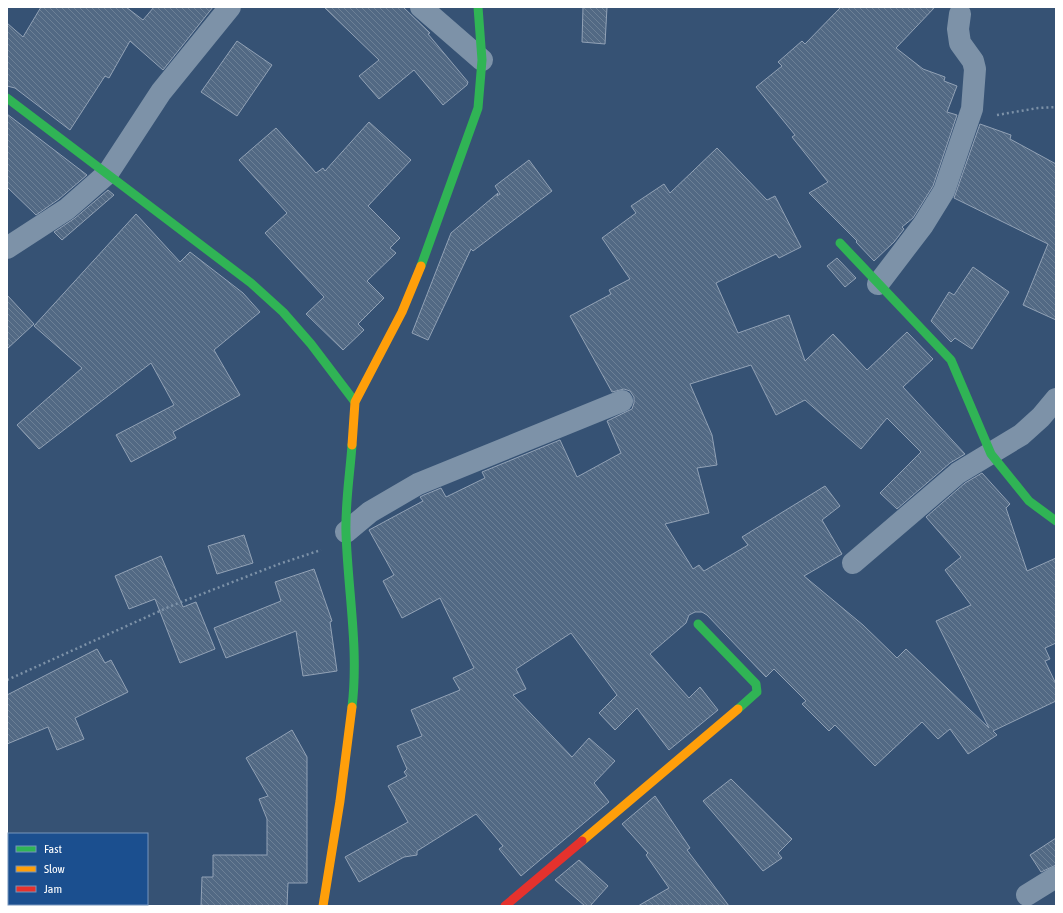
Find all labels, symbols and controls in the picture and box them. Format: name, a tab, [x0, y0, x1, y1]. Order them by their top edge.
legend	[8, 833, 148, 905]
text: Fast	[44, 842, 62, 856]
text: Slow	[44, 862, 65, 876]
text: Jam	[44, 882, 62, 896]

